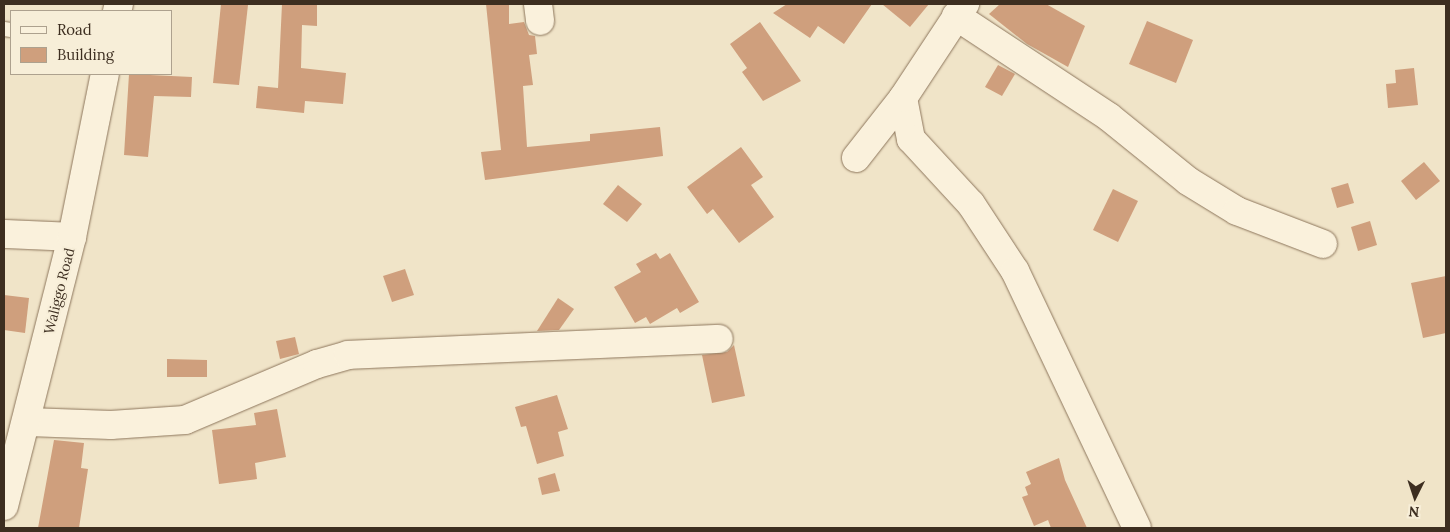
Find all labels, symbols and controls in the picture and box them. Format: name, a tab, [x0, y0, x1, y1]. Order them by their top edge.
legend	[10, 10, 172, 75]
text: Road	[57, 20, 92, 39]
text: Building	[57, 45, 114, 64]
street label: Waliggo Road	[40, 246, 78, 336]
north arrow	[1390, 472, 1440, 522]
text: N	[1408, 503, 1420, 521]

